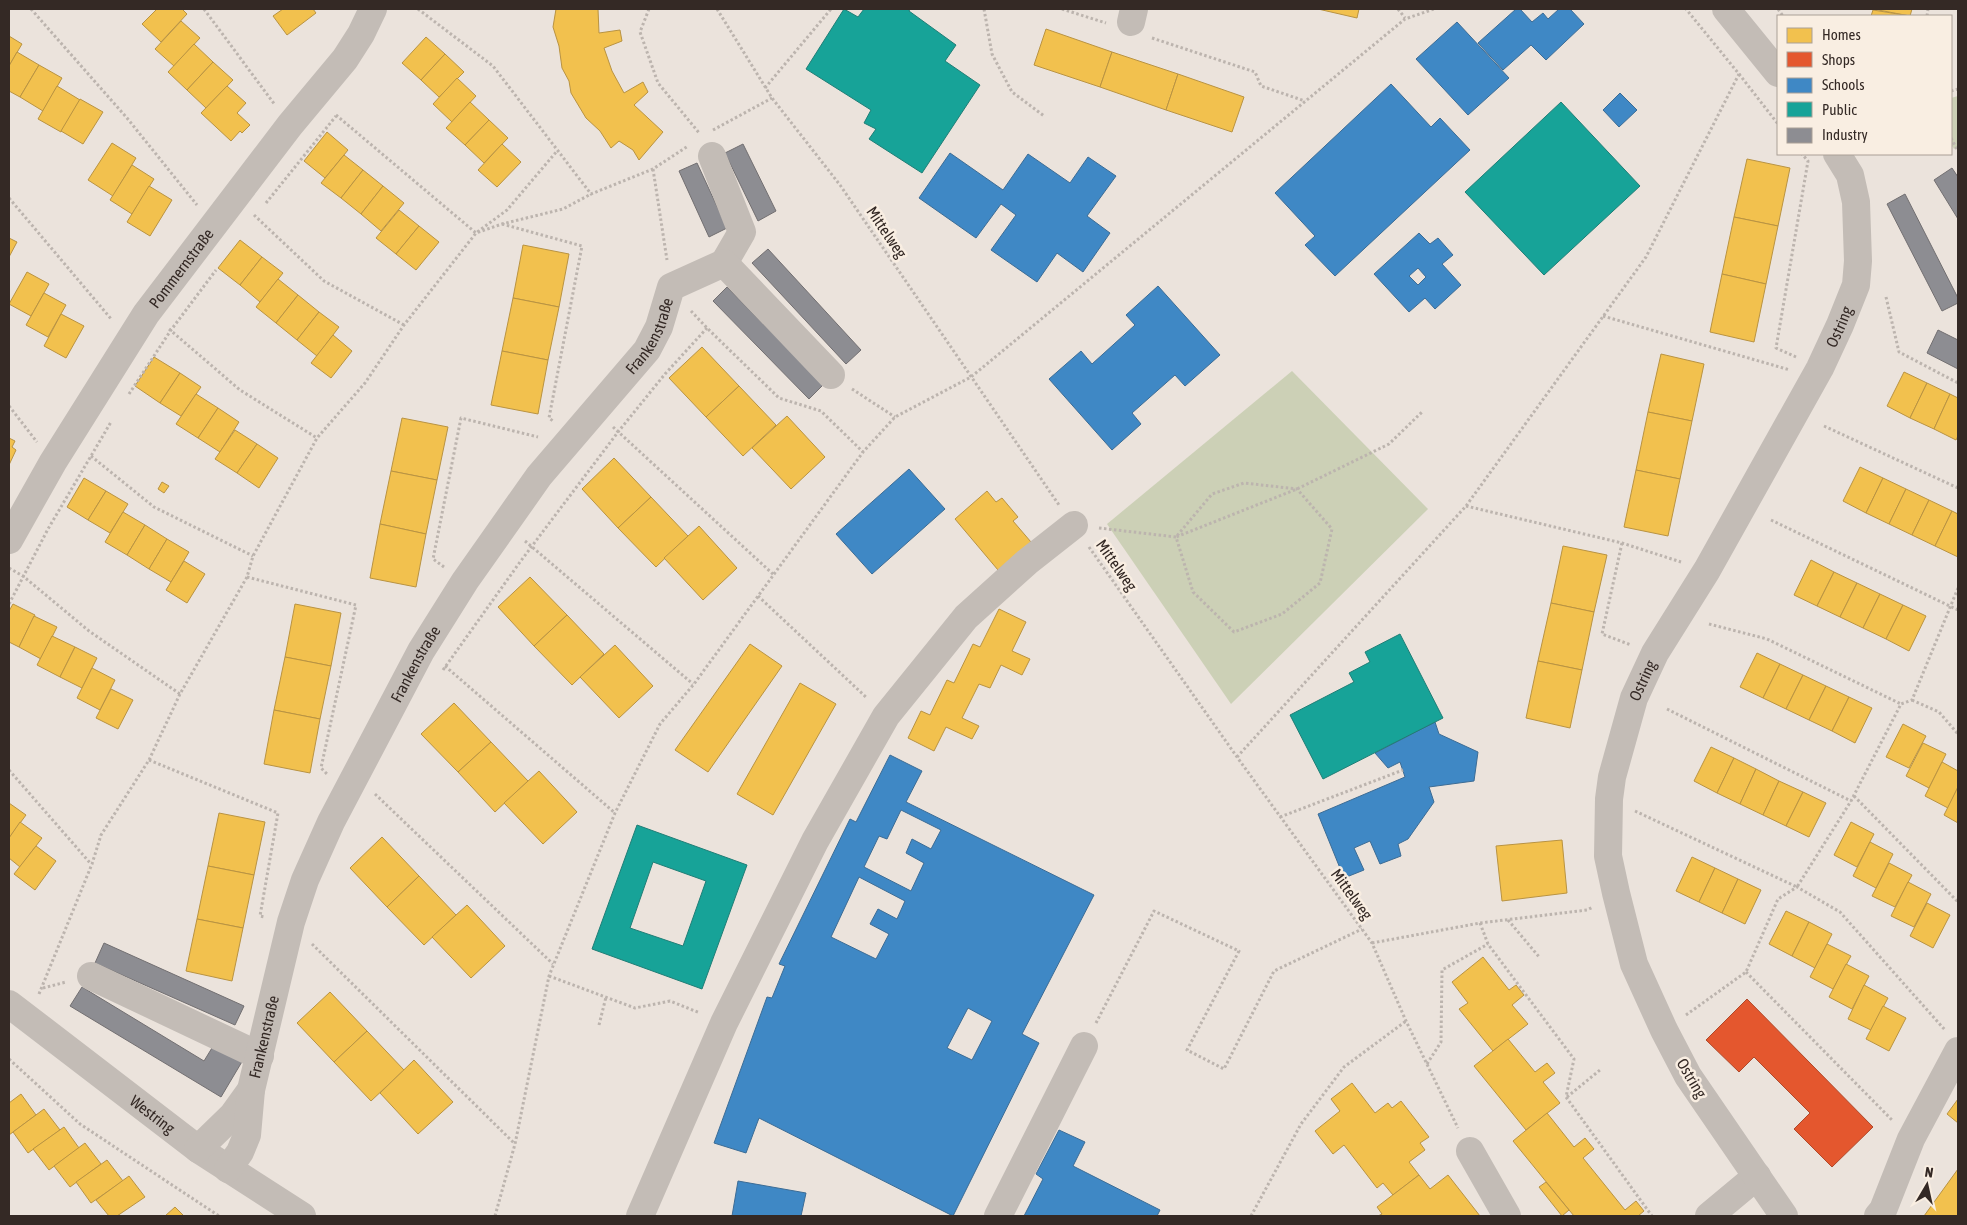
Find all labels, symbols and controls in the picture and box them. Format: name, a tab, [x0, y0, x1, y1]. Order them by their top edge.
legend	[1777, 15, 1952, 155]
text: Homes	[1822, 26, 1861, 43]
text: Shops	[1822, 51, 1855, 68]
text: Schools	[1822, 76, 1865, 93]
text: Public	[1822, 101, 1857, 118]
text: Industry	[1822, 126, 1868, 143]
street label: Mittelweg	[862, 203, 911, 262]
street label: Pommernstraße	[145, 225, 217, 311]
street label: Frankenstraße	[622, 296, 676, 377]
street label: Ostring	[1822, 304, 1857, 350]
street label: Mittelweg	[1092, 536, 1141, 595]
street label: Frankenstraße	[387, 622, 444, 705]
street label: Ostring	[1625, 657, 1660, 703]
street label: Mittelweg	[1327, 865, 1376, 924]
street label: Frankenstraße	[245, 994, 282, 1080]
street label: Ostring	[1672, 1055, 1711, 1102]
street label: Westring	[127, 1091, 179, 1138]
north arrow	[1902, 1160, 1952, 1210]
text: N	[1924, 1164, 1934, 1181]

